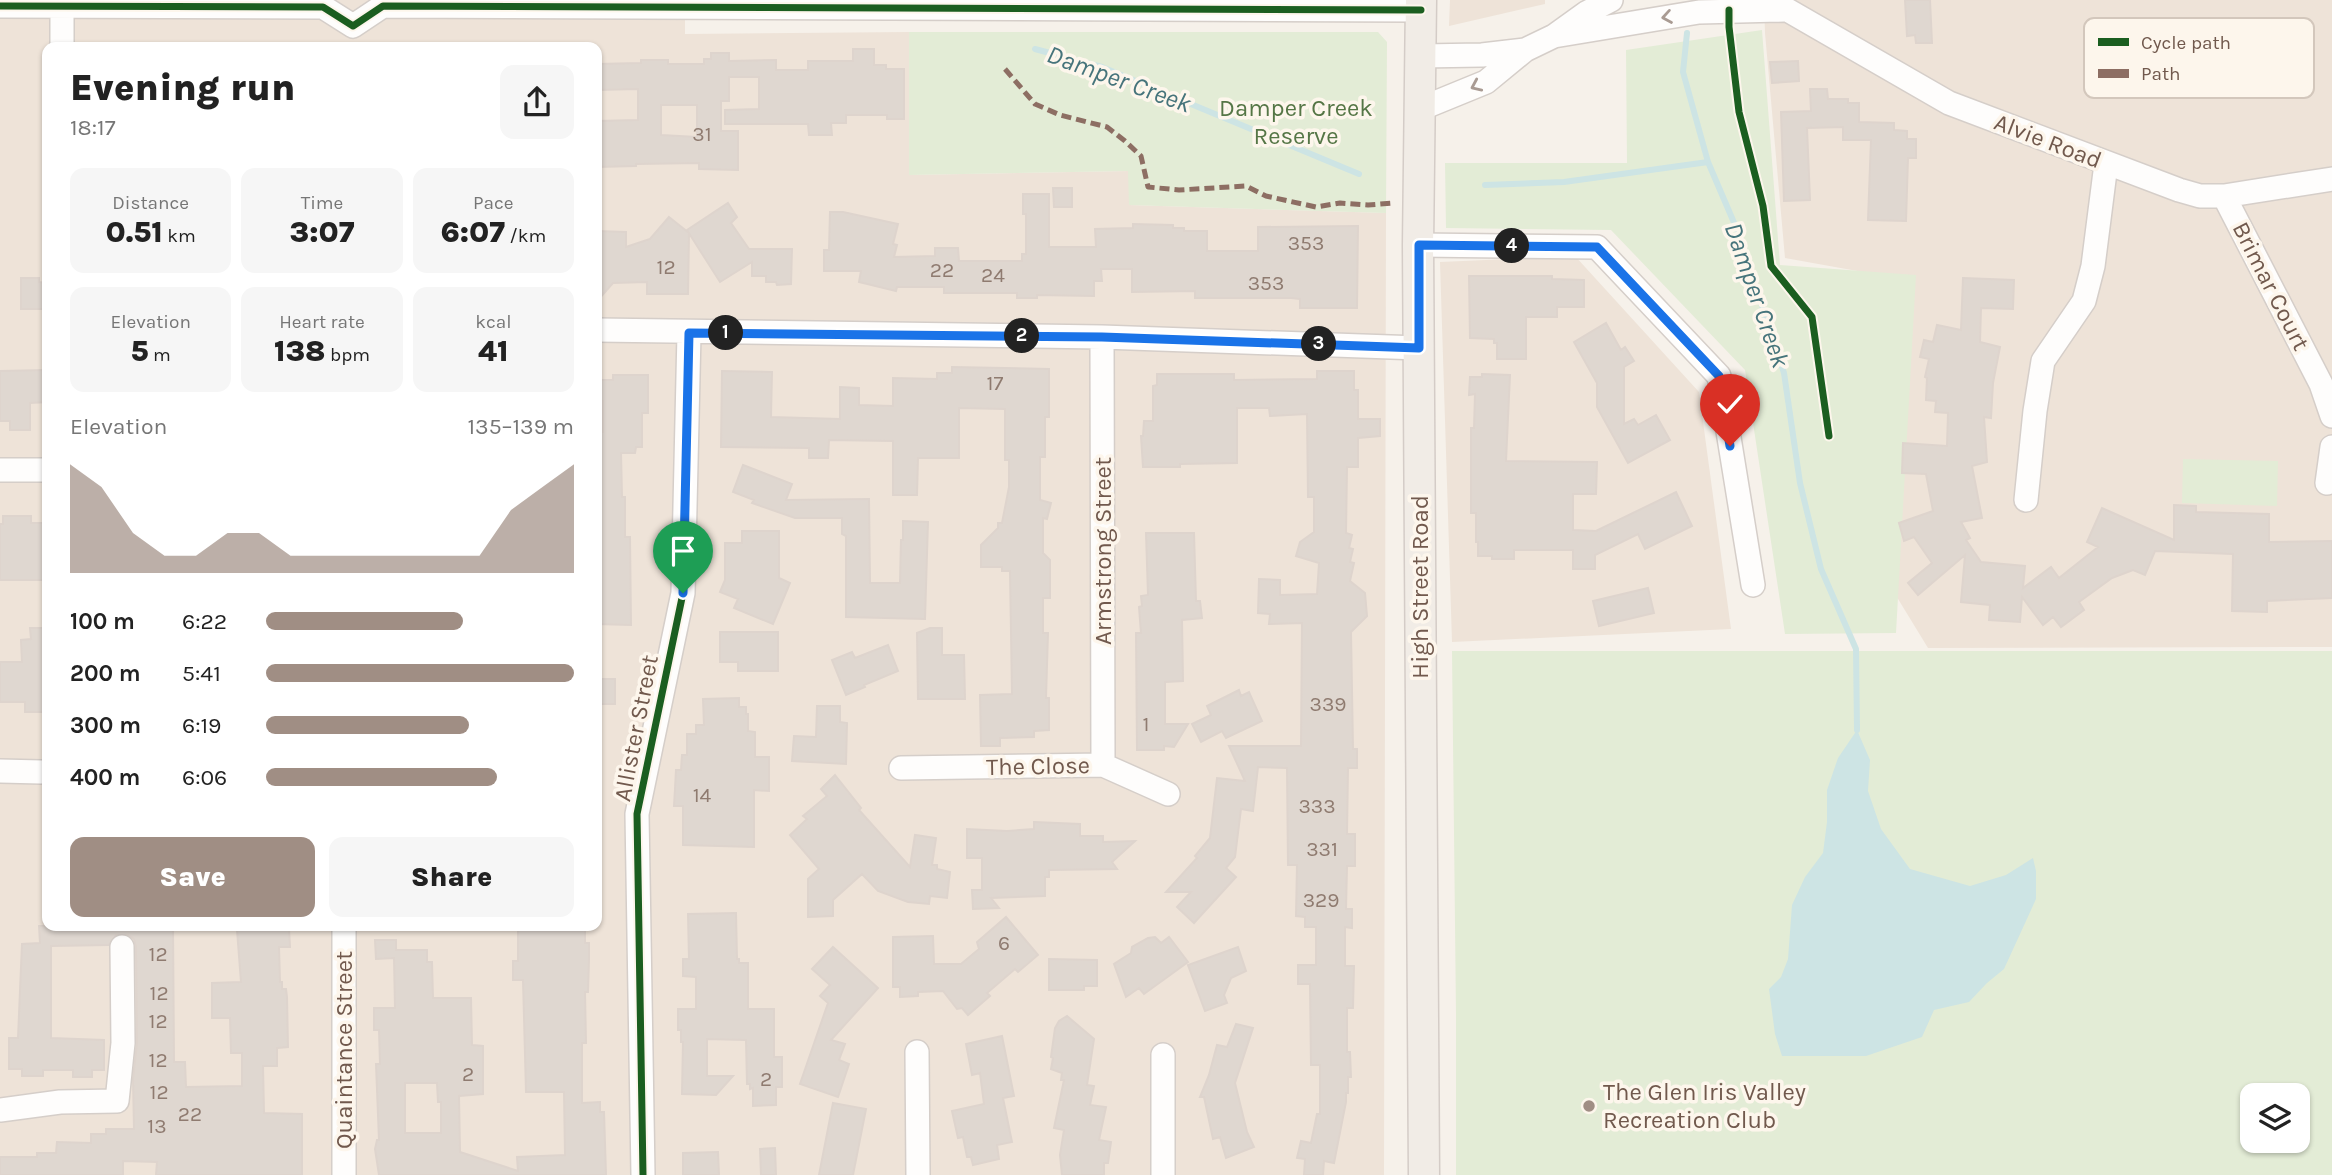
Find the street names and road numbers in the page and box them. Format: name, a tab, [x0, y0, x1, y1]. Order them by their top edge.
street label: Alvie Road	[1990, 108, 2106, 174]
street label: Brimar Court	[2227, 217, 2315, 355]
street label: Armstrong Street	[1089, 457, 1117, 645]
street label: High Street Road	[1406, 495, 1434, 679]
street label: Allister Street	[608, 652, 664, 804]
street label: The Close	[986, 751, 1090, 781]
street label: Quaintance Street	[330, 951, 358, 1149]

